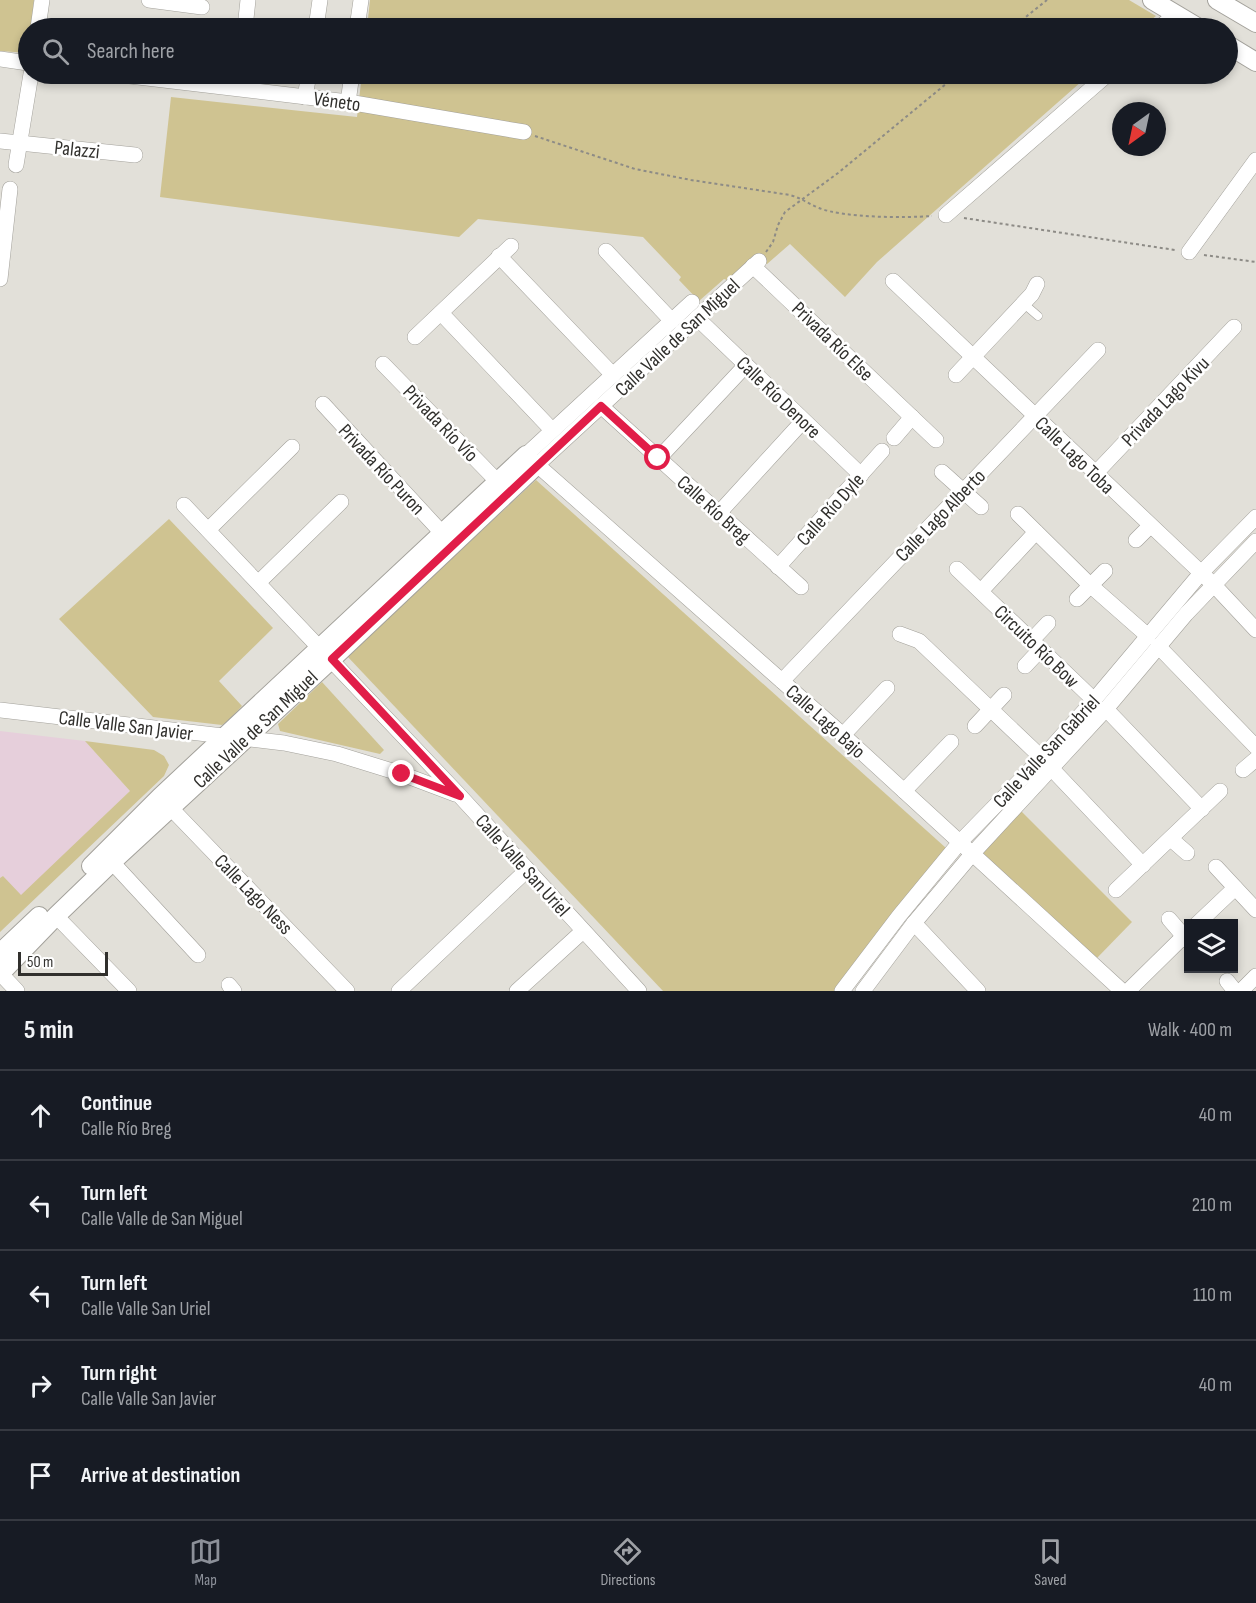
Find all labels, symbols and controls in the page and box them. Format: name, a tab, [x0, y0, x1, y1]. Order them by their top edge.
search box	[18, 18, 1238, 84]
icon: search	[39, 35, 72, 68]
text: Search here	[87, 38, 174, 65]
street label: Véneto	[312, 87, 362, 117]
north arrow	[1112, 102, 1166, 156]
street label: Palazzi	[53, 136, 101, 164]
street label: Calle Valle de San Miguel	[610, 274, 745, 402]
street label: Privada Río Else	[787, 297, 878, 386]
street label: Calle Río Denore	[731, 351, 826, 444]
street label: Privada Lago Kivu	[1117, 352, 1215, 452]
street label: Privada Río Vío	[398, 380, 483, 467]
street label: Calle Lago Toba	[1030, 412, 1119, 500]
street label: Privada Río Puron	[333, 419, 430, 520]
route start	[644, 444, 670, 470]
street label: Calle Lago Alberto	[891, 464, 991, 567]
street label: Calle Río Dyle	[792, 468, 870, 551]
street label: Calle Río Breg	[672, 471, 755, 549]
street label: Circuito Río Bow	[989, 600, 1084, 693]
street label: Calle Valle de San Miguel	[188, 666, 323, 794]
street label: Calle Lago Bajo	[781, 680, 870, 764]
street label: Calle Valle San Gabriel	[988, 690, 1105, 813]
street label: Calle Valle San Javier	[57, 706, 195, 746]
route end	[388, 760, 414, 786]
street label: Calle Valle San Uriel	[470, 809, 575, 922]
street label: Calle Lago Ness	[209, 849, 298, 940]
map controls	[1184, 919, 1238, 973]
button: layers	[1184, 919, 1238, 973]
scale bar	[18, 949, 108, 977]
text: 50 m	[27, 953, 53, 972]
text: 5 min	[24, 1015, 74, 1046]
text: Walk · 400 m	[1148, 1018, 1232, 1042]
text: Continue	[81, 1090, 152, 1117]
icon: ahead	[24, 1099, 57, 1132]
text: 40 m	[1199, 1103, 1232, 1127]
text: Calle Río Breg	[81, 1117, 172, 1141]
text: Turn left	[81, 1180, 147, 1207]
icon: left	[24, 1189, 57, 1222]
text: 210 m	[1192, 1193, 1232, 1217]
text: Calle Valle de San Miguel	[81, 1207, 243, 1231]
text: Turn left	[81, 1270, 147, 1297]
icon: left	[24, 1279, 57, 1312]
text: 110 m	[1193, 1283, 1232, 1307]
text: Calle Valle San Uriel	[81, 1297, 211, 1321]
text: Turn right	[81, 1360, 157, 1387]
icon: right	[24, 1369, 57, 1402]
text: 40 m	[1199, 1373, 1232, 1397]
text: Calle Valle San Javier	[81, 1387, 216, 1411]
icon: arrive	[24, 1459, 57, 1492]
text: Arrive at destination	[81, 1462, 240, 1489]
tab: Map	[189, 1535, 222, 1590]
tab: Directions	[600, 1535, 656, 1590]
tab: Saved	[1034, 1535, 1067, 1590]

